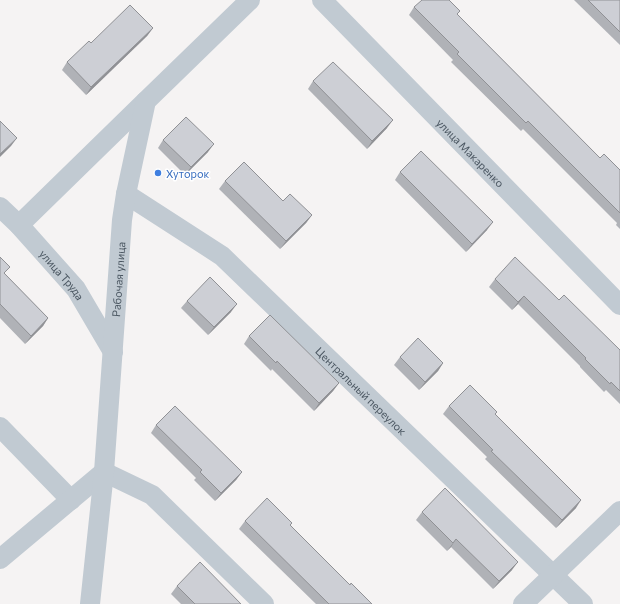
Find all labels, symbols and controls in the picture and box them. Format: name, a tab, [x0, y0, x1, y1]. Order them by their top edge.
street label: улица Макаренко	[435, 115, 508, 190]
place label: Хуторок	[166, 167, 209, 180]
marker: Хуторок	[153, 168, 163, 178]
street label: Рабочая улица	[109, 241, 127, 317]
street label: улица Труда	[37, 247, 87, 302]
street label: Центральный переулок	[313, 344, 410, 437]

